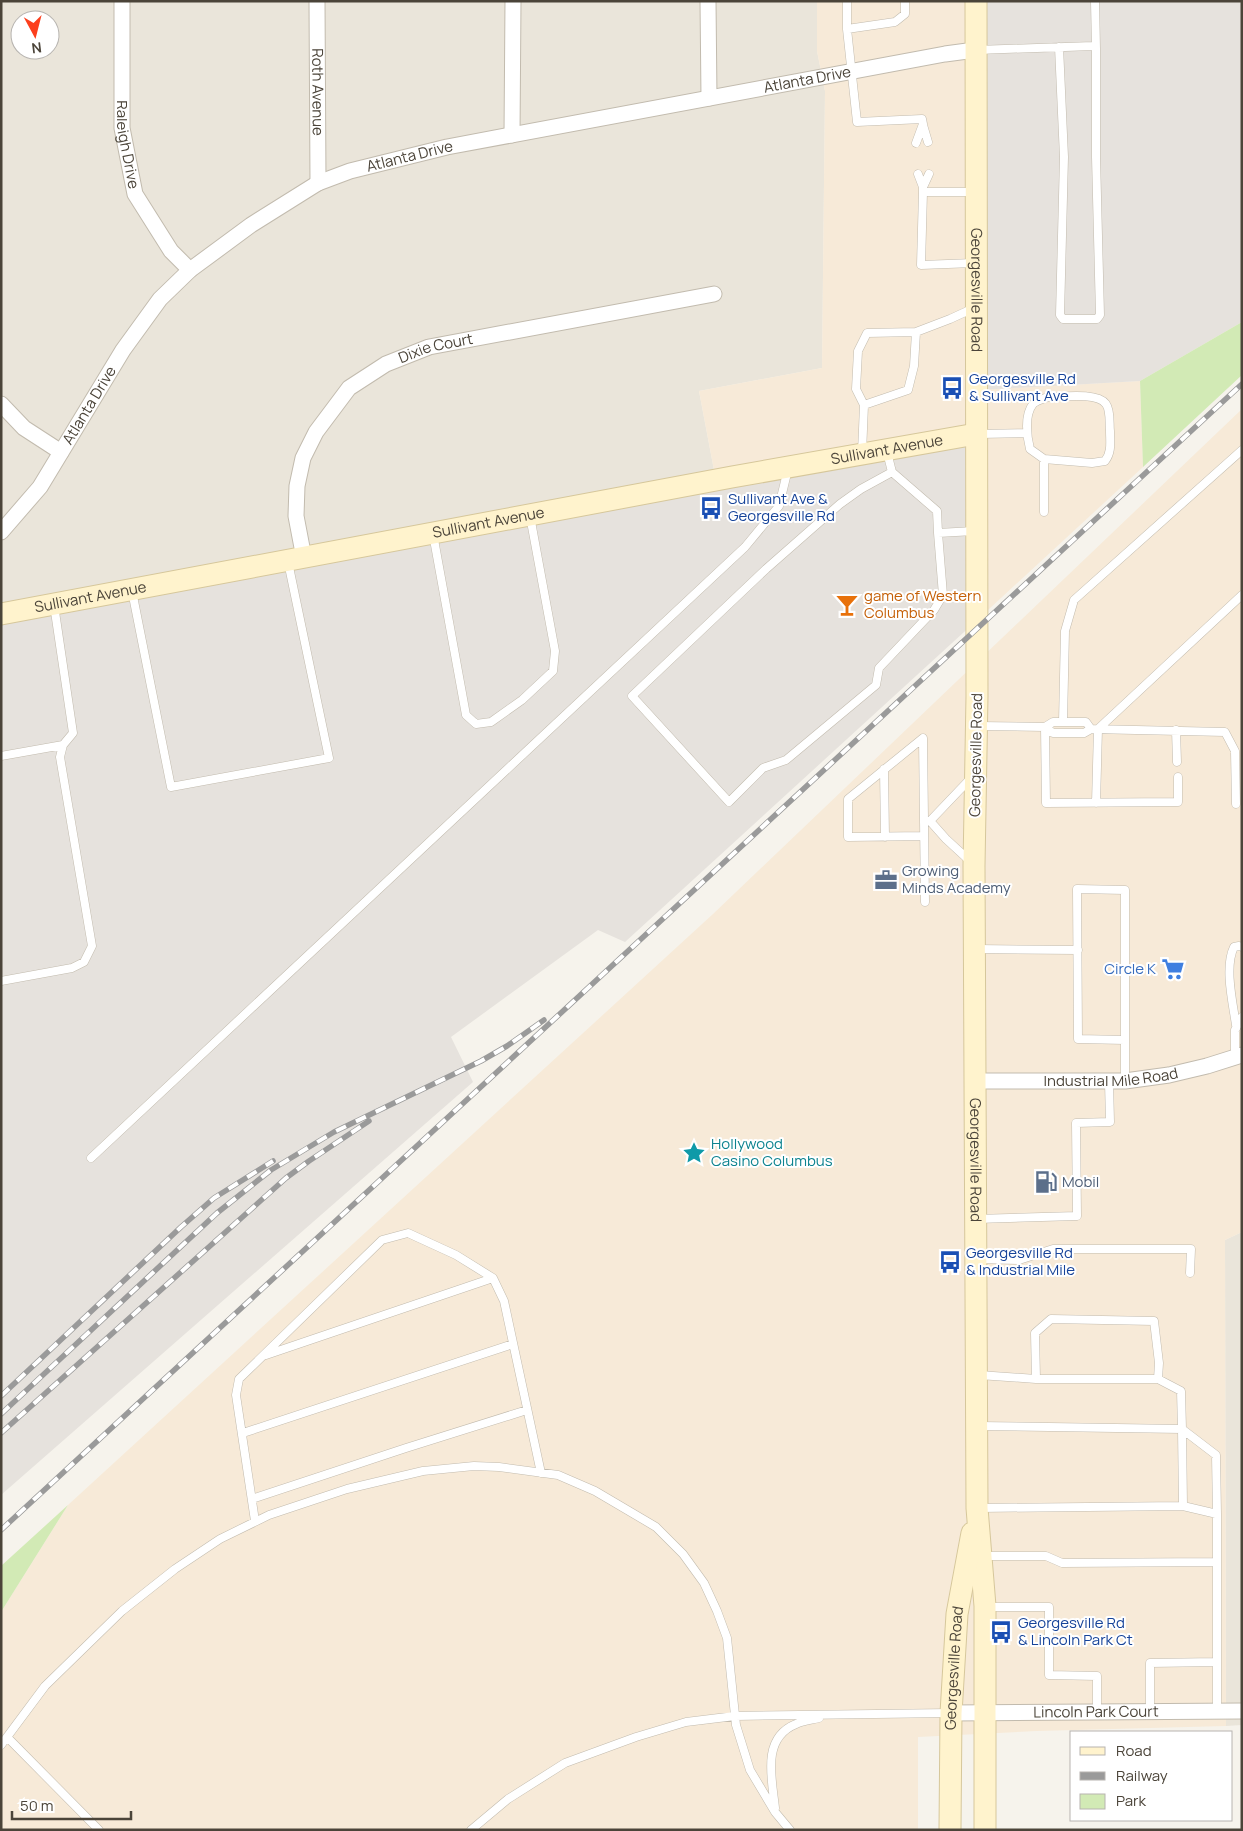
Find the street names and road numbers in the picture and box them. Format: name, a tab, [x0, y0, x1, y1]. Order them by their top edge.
street label: Roth Avenue	[307, 48, 329, 136]
street label: Atlanta Drive	[762, 61, 853, 98]
street label: Raleigh Drive	[112, 100, 145, 191]
street label: Atlanta Drive	[364, 135, 455, 177]
street label: Georgesville Road	[966, 228, 988, 352]
street label: Dixie Court	[395, 328, 475, 368]
street label: Atlanta Drive	[57, 362, 121, 448]
street label: Sullivant Avenue	[829, 429, 945, 469]
street label: Sullivant Avenue	[431, 501, 546, 543]
street label: Sullivant Avenue	[33, 576, 148, 618]
street label: Georgesville Road	[964, 693, 987, 817]
street label: Industrial Mile Road	[1044, 1062, 1180, 1091]
street label: Georgesville Road	[965, 1098, 987, 1222]
street label: Georgesville Road	[940, 1604, 968, 1730]
street label: Lincoln Park Court	[1033, 1701, 1159, 1722]

